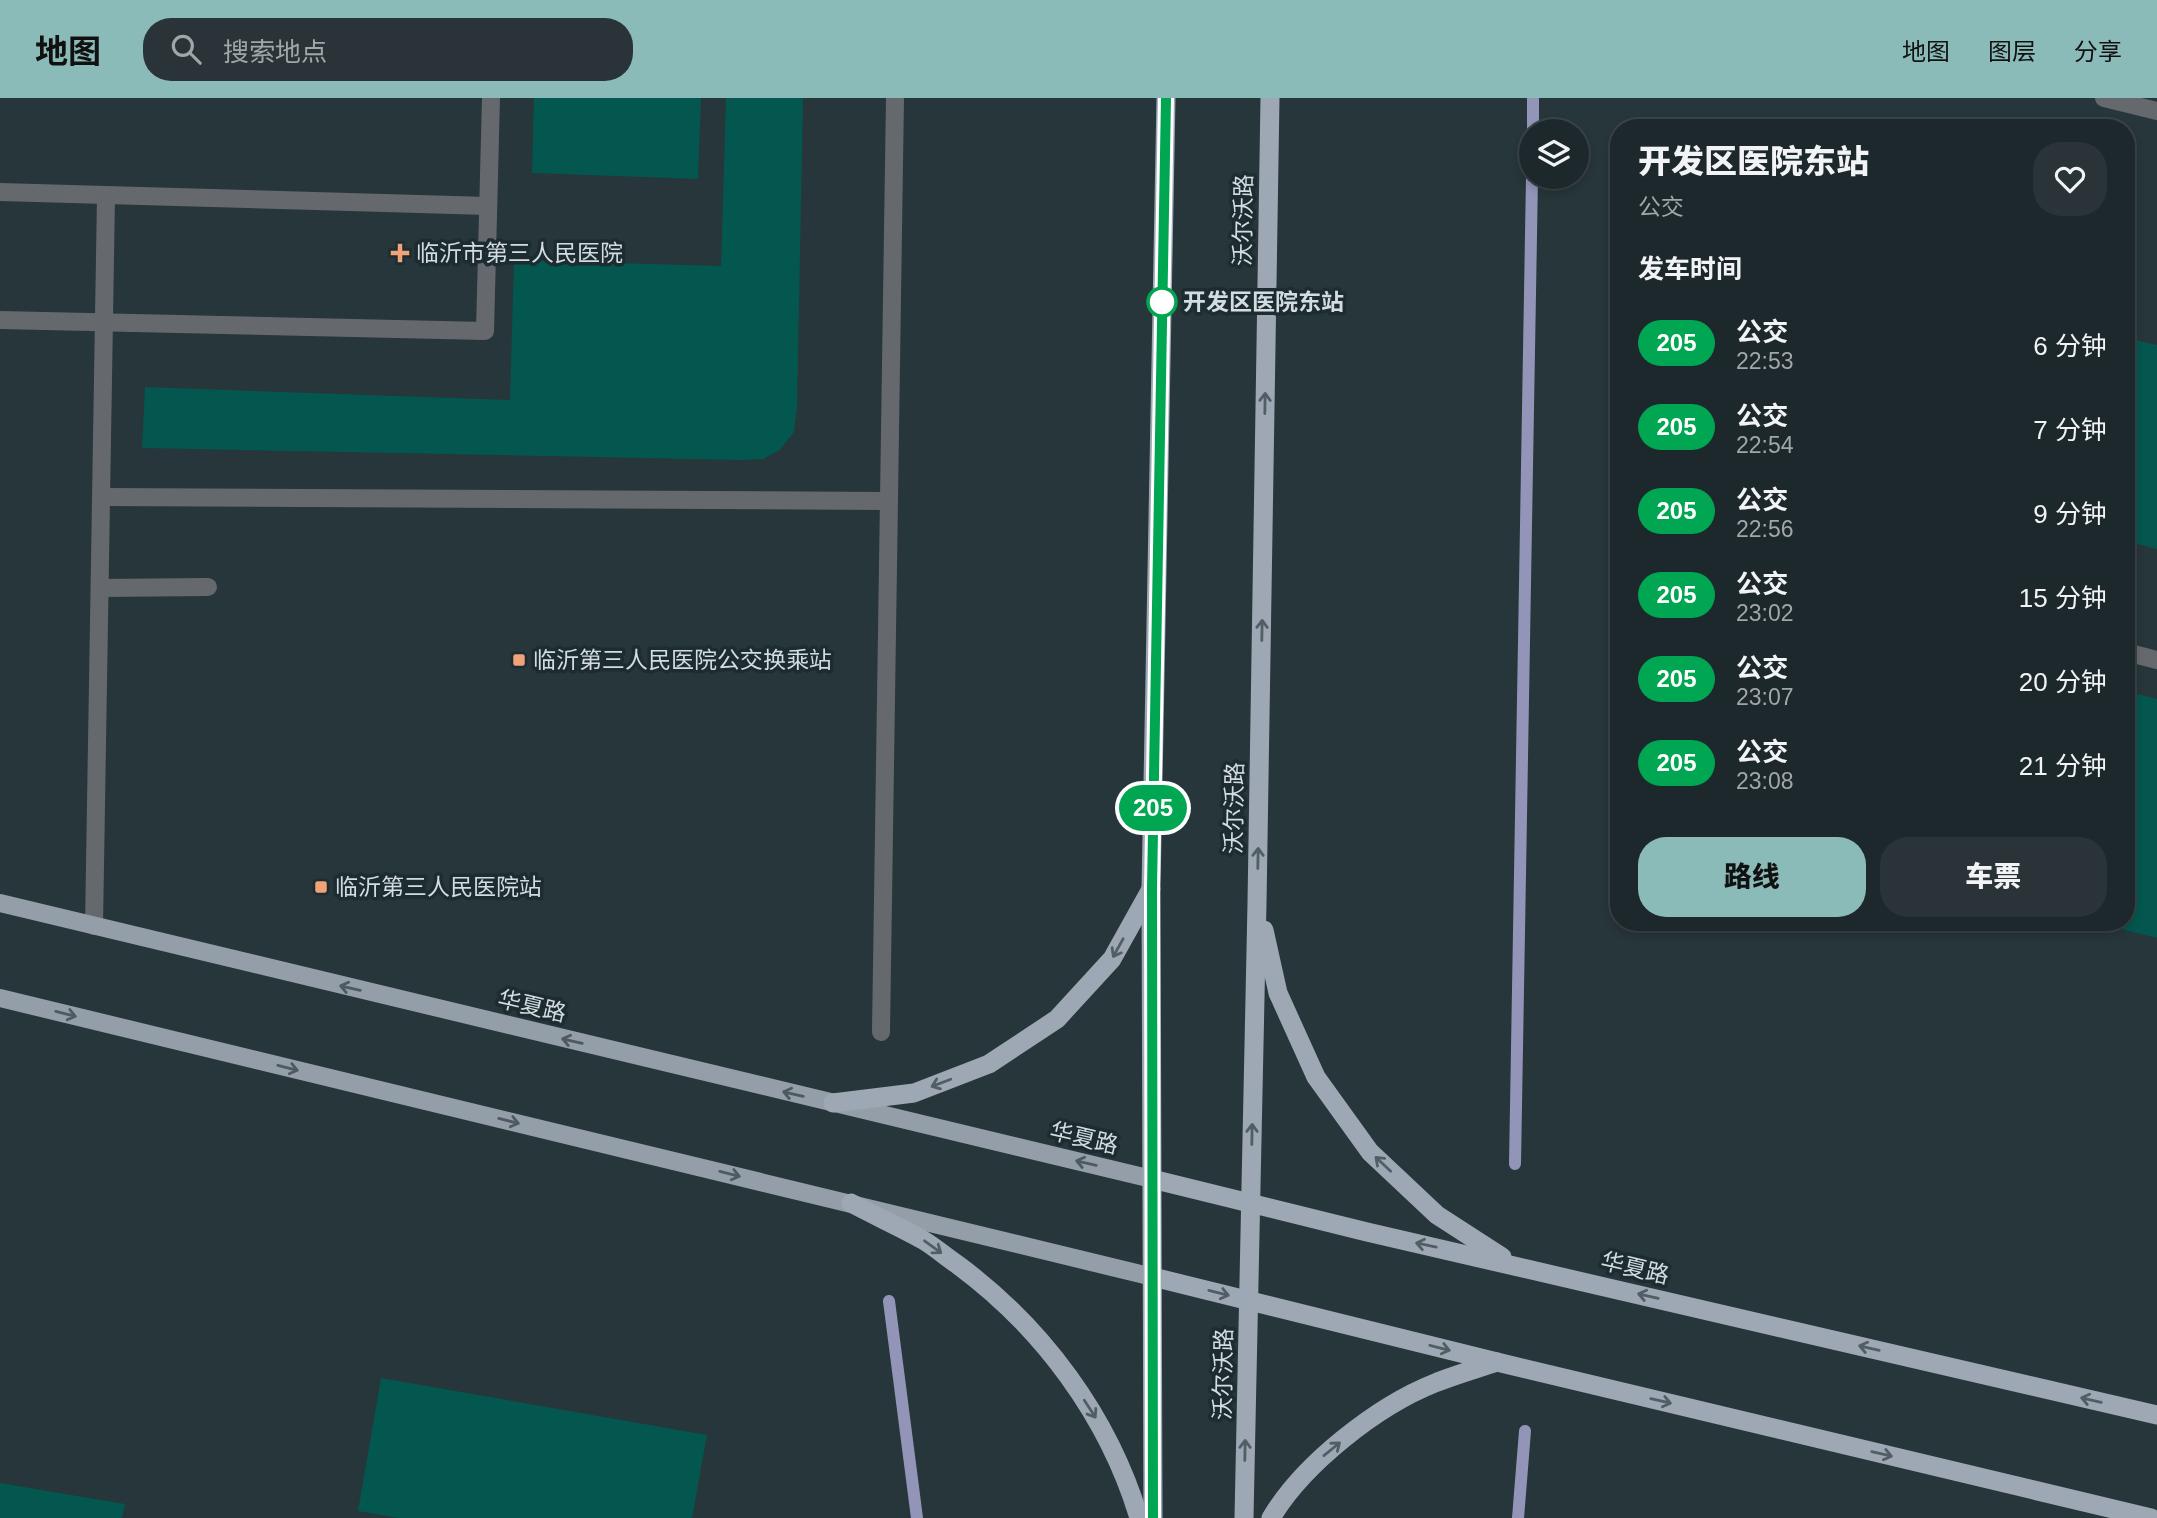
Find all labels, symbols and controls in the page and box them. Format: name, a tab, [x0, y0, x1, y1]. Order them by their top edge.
search box	[143, 18, 633, 81]
icon: search	[167, 30, 205, 68]
text: 地图	[35, 33, 101, 70]
text: 搜索地点	[223, 37, 327, 67]
text: 地图	[1902, 38, 1950, 65]
text: 图层	[1988, 38, 2036, 65]
text: 分享	[2074, 38, 2122, 65]
map controls	[1519, 119, 1589, 189]
button: layers	[1519, 119, 1589, 189]
button: heart	[2033, 142, 2107, 216]
text: 开发区医院东站	[1638, 143, 1869, 180]
street label: 沃尔沃路	[1229, 174, 1257, 266]
text: 公交	[1638, 194, 1684, 220]
place label: 临沂市第三人民医院	[416, 240, 623, 266]
marker: 临沂市第三人民医院	[390, 243, 410, 263]
text: 发车时间	[1638, 254, 1742, 284]
marker: 开发区医院东站	[1147, 287, 1177, 317]
place label: 开发区医院东站	[1183, 289, 1344, 315]
text: 公交	[1736, 317, 1788, 347]
text: 205	[1656, 329, 1697, 356]
text: 6 分钟	[2033, 331, 2107, 361]
text: 22:53	[1736, 348, 1794, 374]
one-way arrow	[1258, 392, 1272, 415]
text: 公交	[1736, 401, 1788, 431]
text: 205	[1656, 413, 1697, 440]
text: 7 分钟	[2033, 415, 2107, 445]
text: 22:54	[1736, 432, 1794, 458]
text: 公交	[1736, 485, 1788, 515]
text: 205	[1656, 497, 1697, 524]
text: 9 分钟	[2033, 499, 2107, 529]
text: 22:56	[1736, 516, 1794, 542]
text: 公交	[1736, 569, 1788, 599]
text: 205	[1656, 581, 1697, 608]
text: 15 分钟	[2019, 583, 2107, 613]
text: 23:02	[1736, 600, 1794, 626]
one-way arrow	[1255, 619, 1268, 642]
place label: 临沂第三人民医院公交换乘站	[533, 647, 832, 673]
marker: 临沂第三人民医院公交换乘站	[511, 652, 527, 668]
text: 公交	[1736, 653, 1788, 683]
text: 205	[1656, 665, 1697, 692]
text: 20 分钟	[2019, 667, 2107, 697]
text: 23:07	[1736, 684, 1794, 710]
text: 公交	[1736, 737, 1788, 767]
text: 205	[1656, 749, 1697, 776]
text: 21 分钟	[2019, 751, 2107, 781]
street label: 沃尔沃路	[1220, 762, 1248, 854]
text: 23:08	[1736, 768, 1794, 794]
line badge: 205	[1113, 785, 1193, 831]
text: 205	[1133, 794, 1173, 821]
button: 路线	[1638, 837, 1866, 917]
button: 车票	[1880, 837, 2107, 917]
one-way arrow	[1251, 847, 1265, 870]
place label: 临沂第三人民医院站	[335, 874, 542, 900]
marker: 临沂第三人民医院站	[313, 879, 329, 895]
one-way arrow	[1111, 937, 1124, 958]
one-way arrow	[340, 981, 362, 994]
street label: 华夏路	[495, 986, 569, 1026]
one-way arrow	[54, 1008, 77, 1022]
one-way arrow	[561, 1034, 584, 1047]
one-way arrow	[276, 1062, 298, 1075]
one-way arrow	[930, 1077, 952, 1090]
one-way arrow	[782, 1087, 805, 1100]
one-way arrow	[497, 1115, 520, 1128]
street label: 华夏路	[1047, 1118, 1121, 1158]
one-way arrow	[1246, 1123, 1259, 1146]
one-way arrow	[1075, 1156, 1098, 1170]
one-way arrow	[1375, 1156, 1392, 1173]
one-way arrow	[718, 1168, 741, 1181]
one-way arrow	[1415, 1238, 1438, 1252]
one-way arrow	[923, 1240, 942, 1254]
street label: 华夏路	[1598, 1248, 1672, 1288]
one-way arrow	[1207, 1287, 1230, 1300]
one-way arrow	[1637, 1289, 1659, 1302]
street label: 沃尔沃路	[1209, 1328, 1237, 1420]
one-way arrow	[1858, 1341, 1881, 1354]
one-way arrow	[1428, 1342, 1451, 1355]
one-way arrow	[2080, 1393, 2102, 1406]
one-way arrow	[1649, 1395, 1672, 1409]
one-way arrow	[1082, 1399, 1097, 1418]
one-way arrow	[1239, 1439, 1252, 1462]
one-way arrow	[1323, 1441, 1341, 1457]
one-way arrow	[1870, 1448, 1893, 1461]

